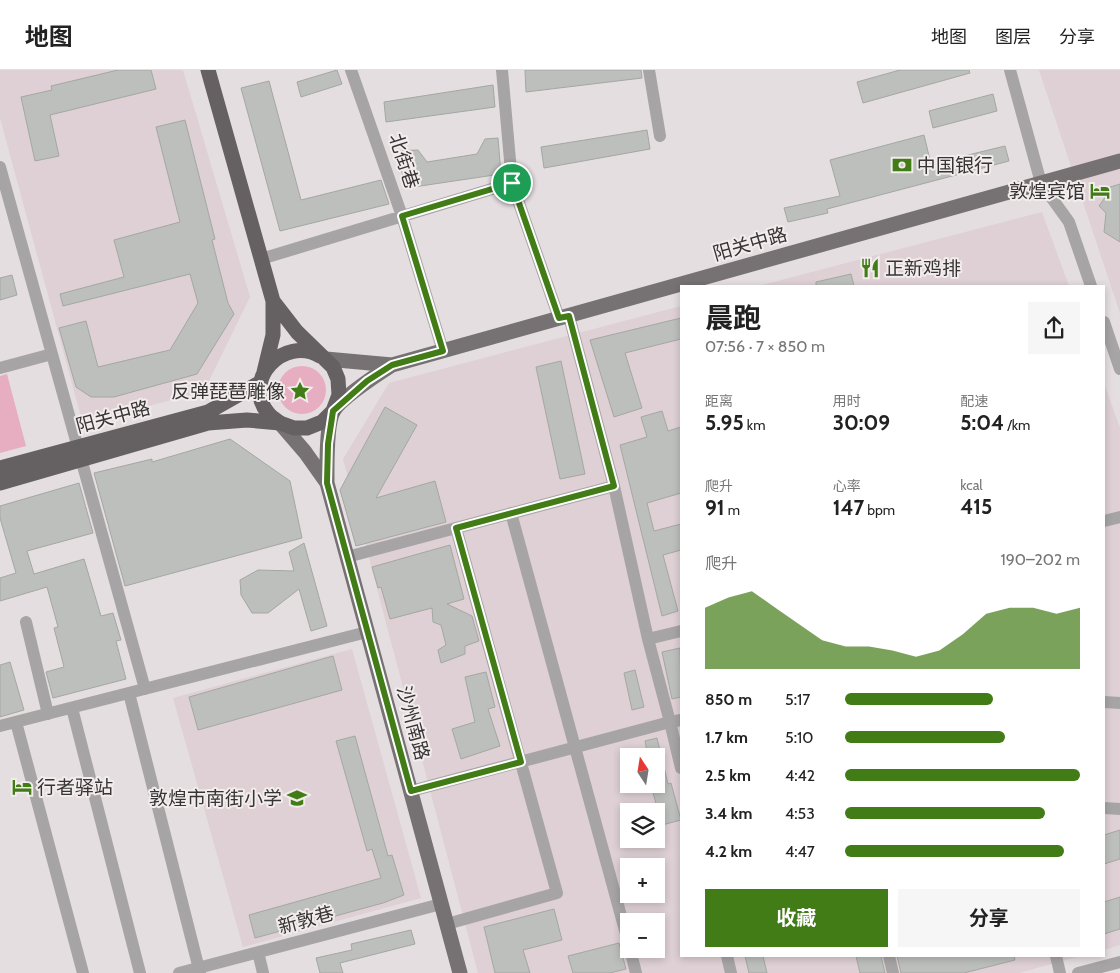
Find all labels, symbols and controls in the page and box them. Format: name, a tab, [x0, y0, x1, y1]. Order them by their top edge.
text: 地图	[25, 22, 73, 51]
text: 地图	[931, 26, 967, 48]
text: 图层	[995, 26, 1031, 48]
text: 分享	[1059, 26, 1095, 48]
street label: 北街巷	[384, 130, 424, 192]
bank icon: 中国银行	[891, 154, 913, 176]
place label: 中国银行	[917, 154, 993, 177]
pin	[491, 162, 533, 204]
icon: arrive	[498, 169, 526, 197]
place label: 敦煌宾馆	[1009, 180, 1085, 203]
hotel icon: 敦煌宾馆	[1089, 180, 1111, 202]
street label: 阳关中路	[710, 222, 790, 266]
restaurant icon: 正新鸡排	[859, 257, 881, 279]
place label: 正新鸡排	[885, 257, 961, 280]
text: 晨跑	[705, 301, 761, 335]
button: share	[1028, 302, 1080, 354]
text: 07:56 · 7 × 850 m	[705, 337, 825, 356]
place label: 反弹琵琶雕像	[171, 380, 285, 403]
place icon: 反弹琵琶雕像	[289, 380, 311, 402]
text: 距离	[705, 392, 733, 410]
text: 用时	[833, 392, 861, 410]
text: 配速	[960, 392, 988, 410]
street label: 阳关中路	[73, 396, 153, 438]
text: 5.95	[705, 410, 744, 435]
text: 30:09	[833, 410, 890, 435]
text: 5:04	[960, 410, 1004, 435]
text: km	[744, 416, 765, 434]
text: /km	[1004, 416, 1030, 434]
text: kcal	[960, 476, 983, 494]
text: 爬升	[705, 477, 733, 495]
text: 心率	[833, 477, 861, 495]
text: 415	[960, 494, 992, 519]
text: 91	[705, 495, 725, 520]
text: 147	[833, 495, 864, 520]
text: m	[725, 501, 740, 519]
text: bpm	[864, 501, 895, 519]
text: 190–202 m	[1001, 550, 1080, 569]
text: 爬升	[705, 554, 737, 573]
street label: 沙州南路	[392, 683, 434, 763]
text: 850 m	[705, 690, 752, 709]
text: 5:17	[785, 690, 810, 709]
text: 1.7 km	[705, 728, 748, 747]
text: 5:10	[785, 728, 813, 747]
north arrow	[620, 748, 665, 792]
map controls	[620, 748, 665, 958]
text: 2.5 km	[705, 766, 751, 785]
text: 4:42	[785, 766, 815, 785]
hotel icon: 行者驿站	[11, 776, 33, 798]
place label: 行者驿站	[37, 776, 113, 799]
place label: 敦煌市南街小学	[149, 787, 282, 810]
school or university icon: 敦煌市南街小学	[286, 787, 308, 809]
button: layers	[620, 803, 665, 848]
text: 3.4 km	[705, 804, 752, 823]
text: 4:53	[785, 804, 815, 823]
text: 4.2 km	[705, 842, 752, 861]
text: 4:47	[785, 842, 815, 861]
button: +	[620, 858, 665, 903]
button: 收藏	[705, 889, 888, 947]
button: 分享	[898, 889, 1080, 947]
street label: 新敦巷	[275, 902, 337, 938]
button: −	[620, 913, 665, 958]

